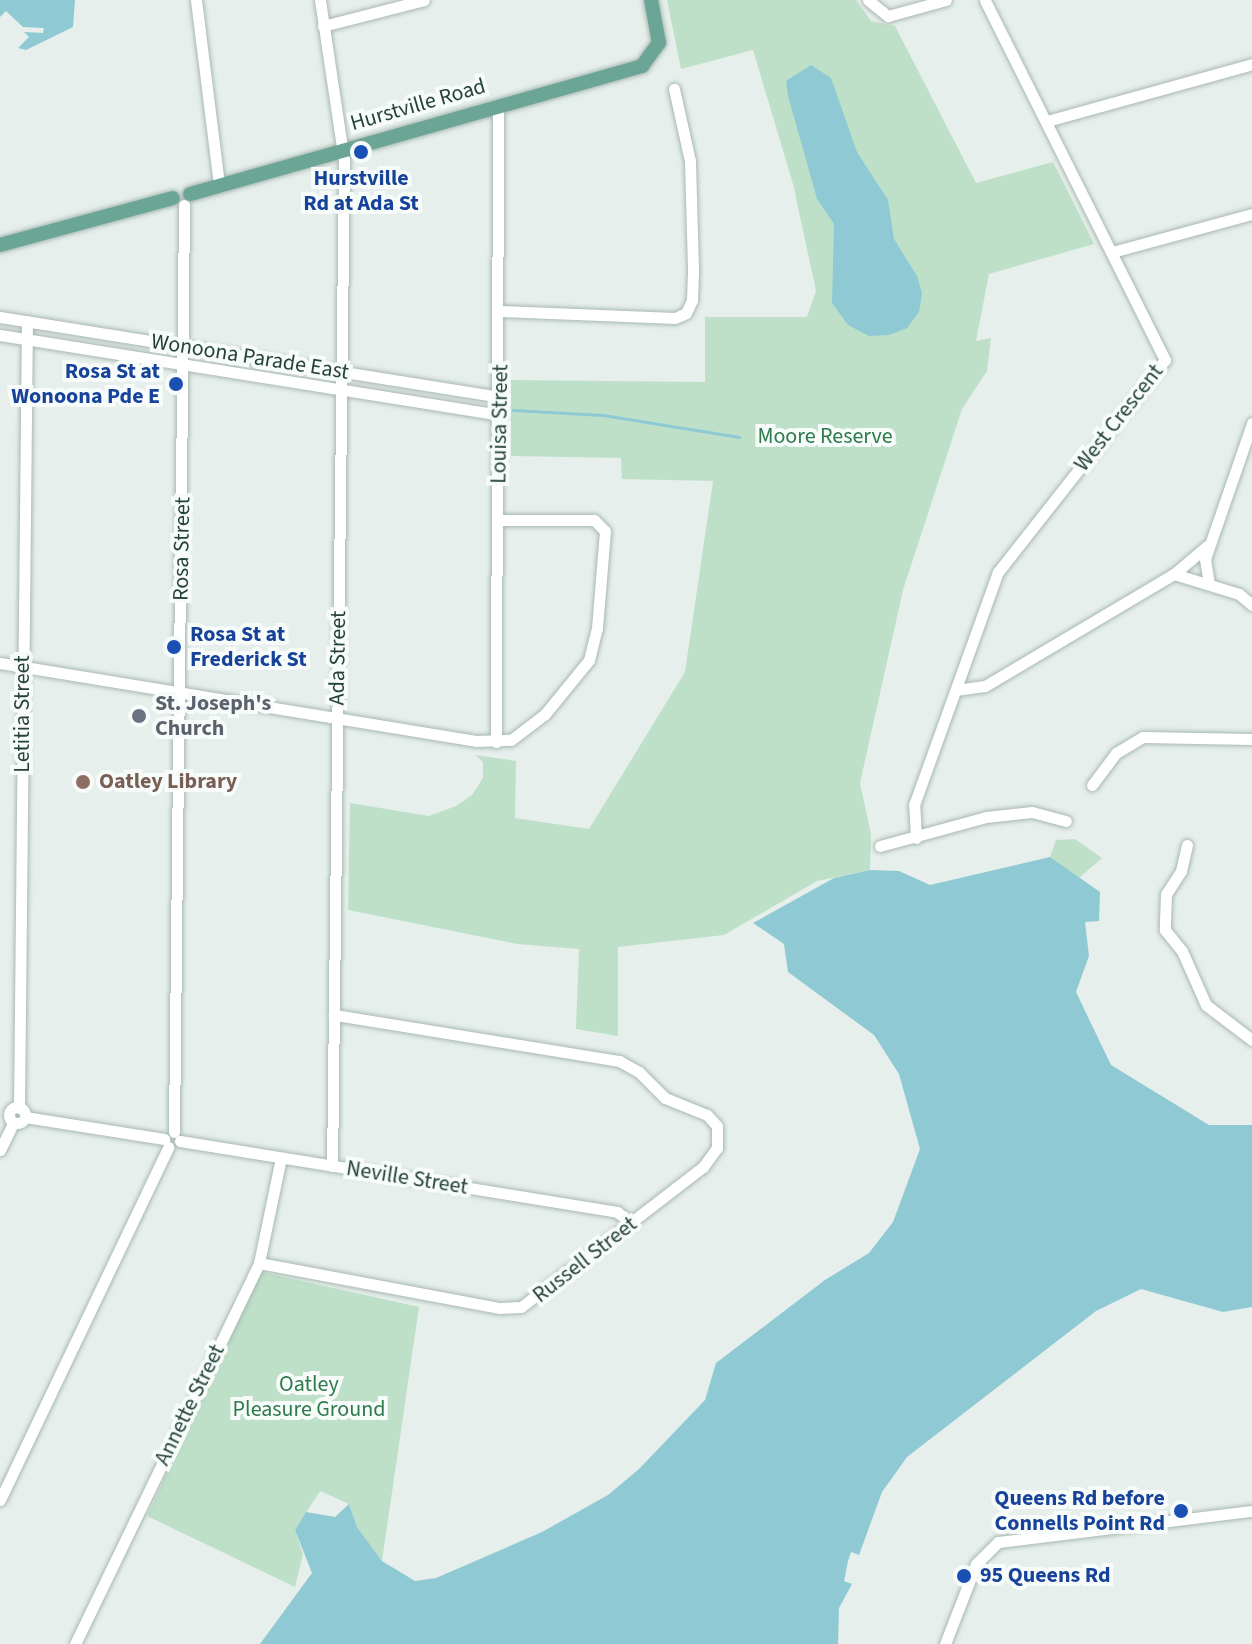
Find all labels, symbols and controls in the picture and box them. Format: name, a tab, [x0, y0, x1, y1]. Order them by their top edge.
street label: Hurstville Road	[347, 73, 489, 137]
marker: Hurstville Rd at Ada St	[352, 143, 370, 161]
place label: Hurstville Rd at Ada St	[303, 165, 419, 216]
street label: Wonoona Parade East	[149, 328, 351, 386]
place label: Rosa St at Wonoona Pde E	[11, 358, 160, 410]
street label: West Crescent	[1069, 359, 1169, 477]
street label: Louisa Street	[486, 364, 514, 484]
marker: Rosa St at Wonoona Pde E	[167, 375, 185, 393]
park label: Moore Reserve	[757, 424, 893, 450]
street label: Rosa Street	[168, 497, 196, 601]
street label: Ada Street	[324, 610, 352, 706]
place label: Rosa St at Frederick St	[190, 621, 307, 672]
marker: Rosa St at Frederick St	[165, 638, 183, 656]
street label: Letitia Street	[10, 655, 36, 773]
place label: St. Joseph's Church	[155, 690, 271, 742]
marker: St. Joseph's Church	[130, 707, 148, 725]
place label: Oatley Library	[99, 769, 237, 795]
marker: Oatley Library	[74, 773, 92, 791]
street label: Neville Street	[344, 1155, 470, 1201]
street label: Russell Street	[528, 1211, 642, 1309]
street label: Annette Street	[149, 1340, 231, 1470]
park label: Oatley Pleasure Ground	[233, 1371, 385, 1422]
place label: Queens Rd before Connells Point Rd	[994, 1485, 1165, 1536]
marker: Queens Rd before Connells Point Rd	[1172, 1502, 1190, 1520]
place label: 95 Queens Rd	[980, 1563, 1111, 1589]
marker: 95 Queens Rd	[955, 1567, 973, 1585]

